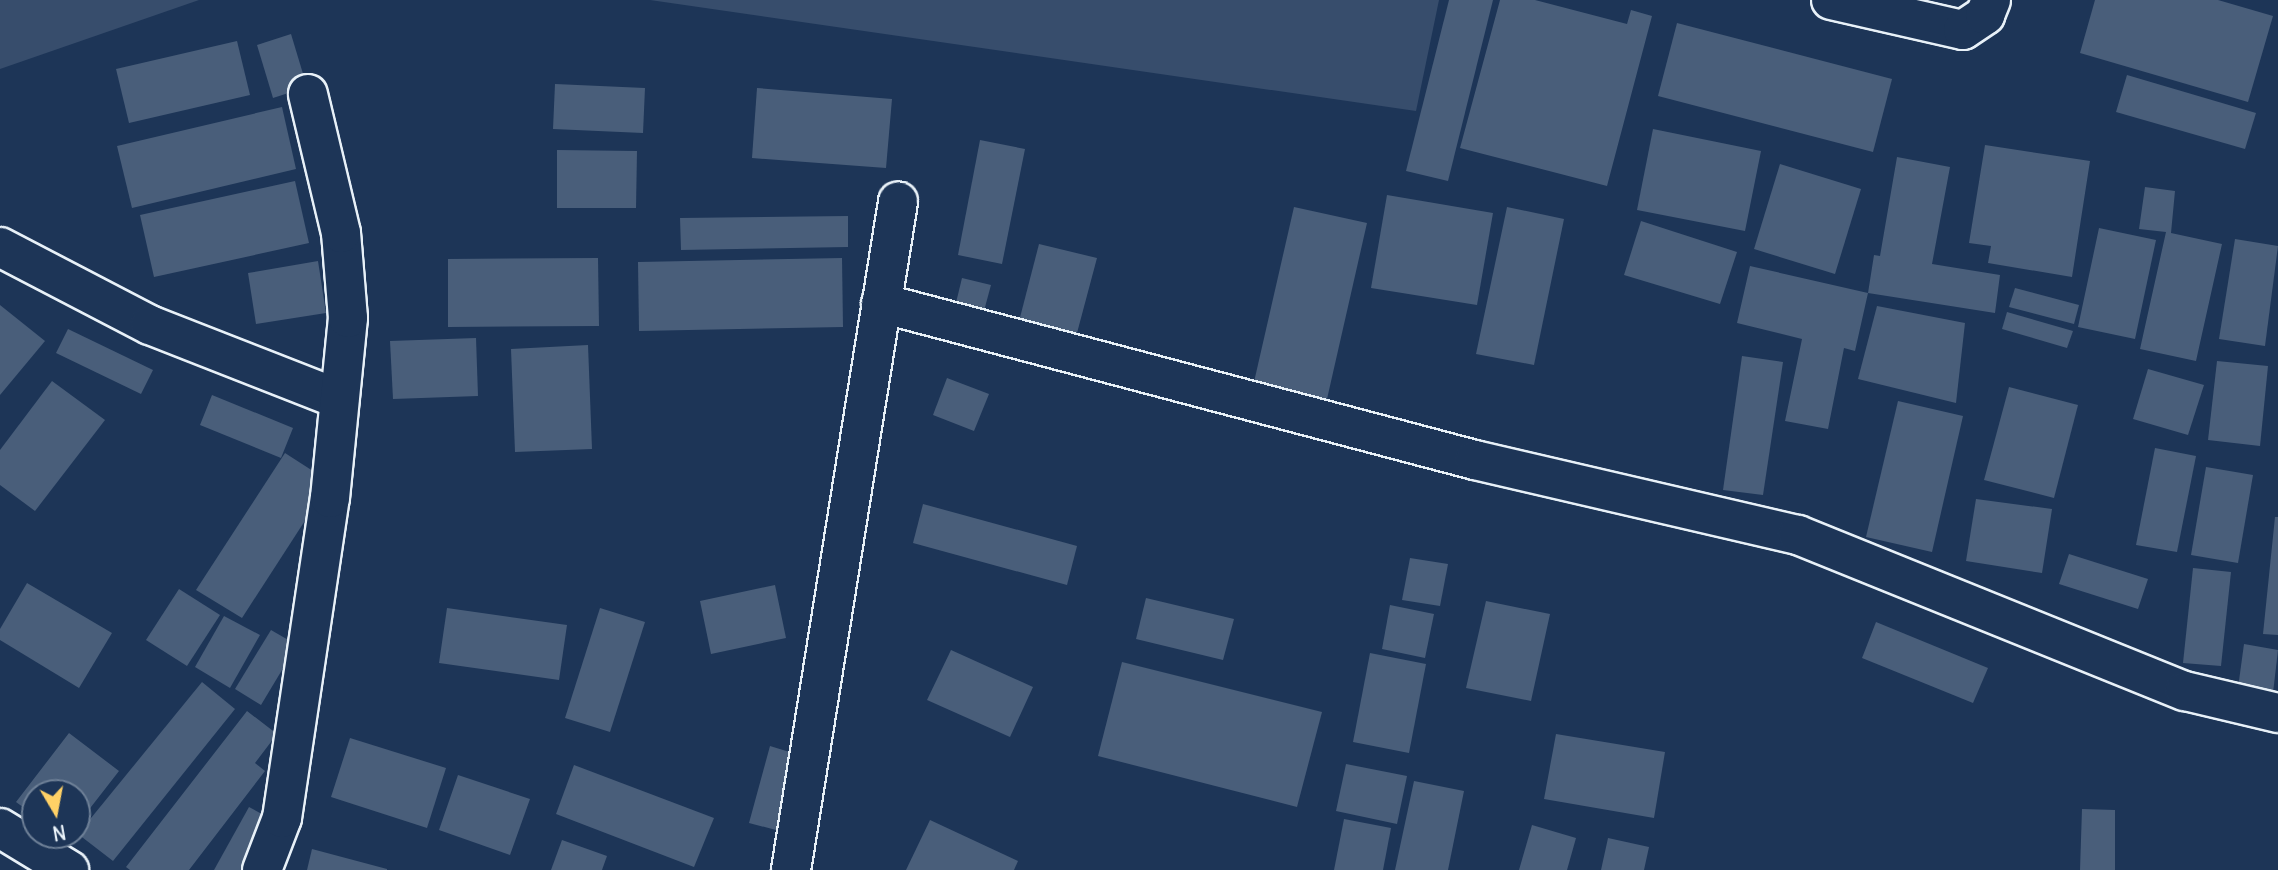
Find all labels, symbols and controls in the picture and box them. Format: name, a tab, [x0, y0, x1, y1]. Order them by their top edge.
north arrow	[21, 779, 91, 849]
text: N	[51, 820, 68, 846]

